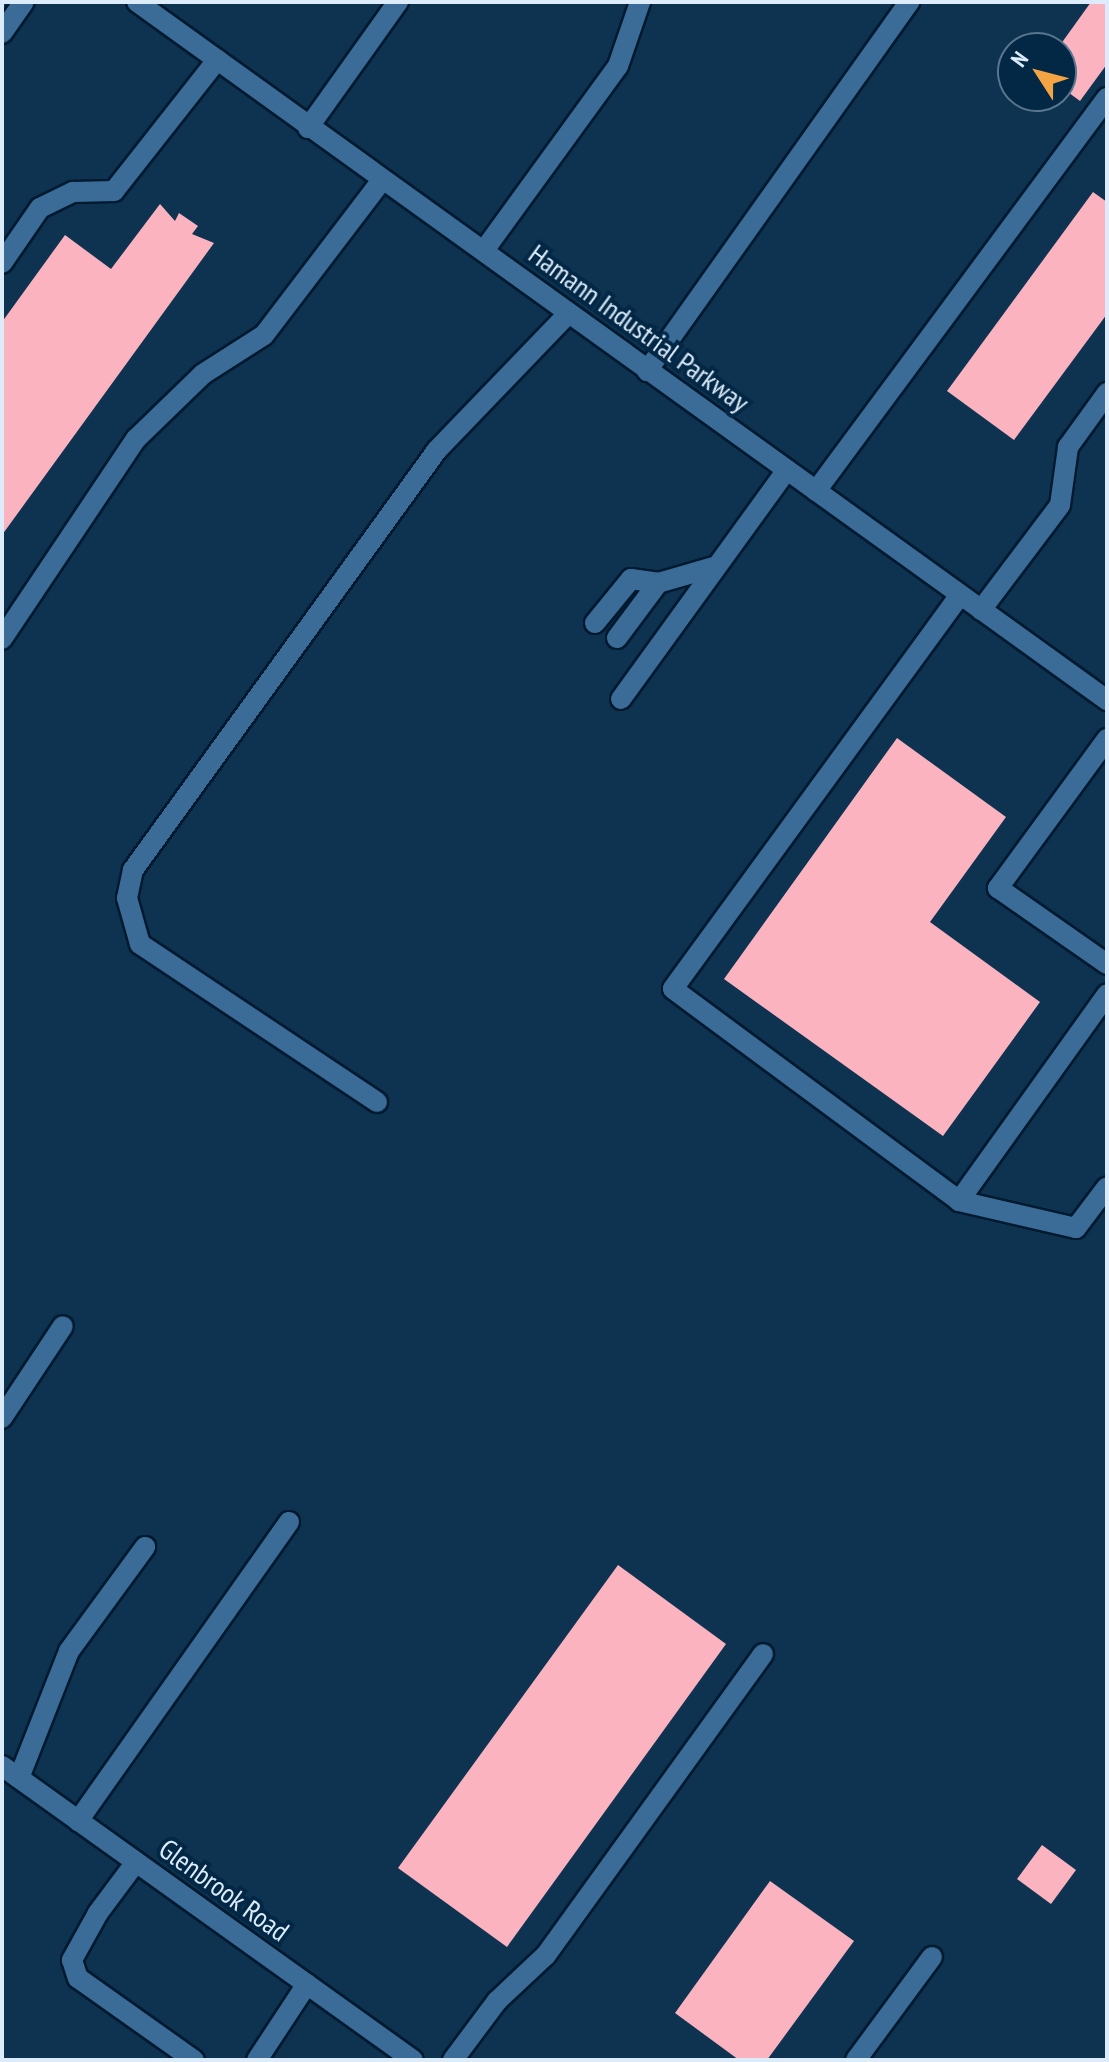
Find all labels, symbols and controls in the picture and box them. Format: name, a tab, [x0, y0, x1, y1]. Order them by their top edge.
north arrow	[997, 32, 1077, 112]
text: N	[1004, 46, 1034, 72]
street label: Hamann Industrial Parkway	[522, 237, 756, 419]
street label: Glenbrook Road	[152, 1832, 296, 1948]

